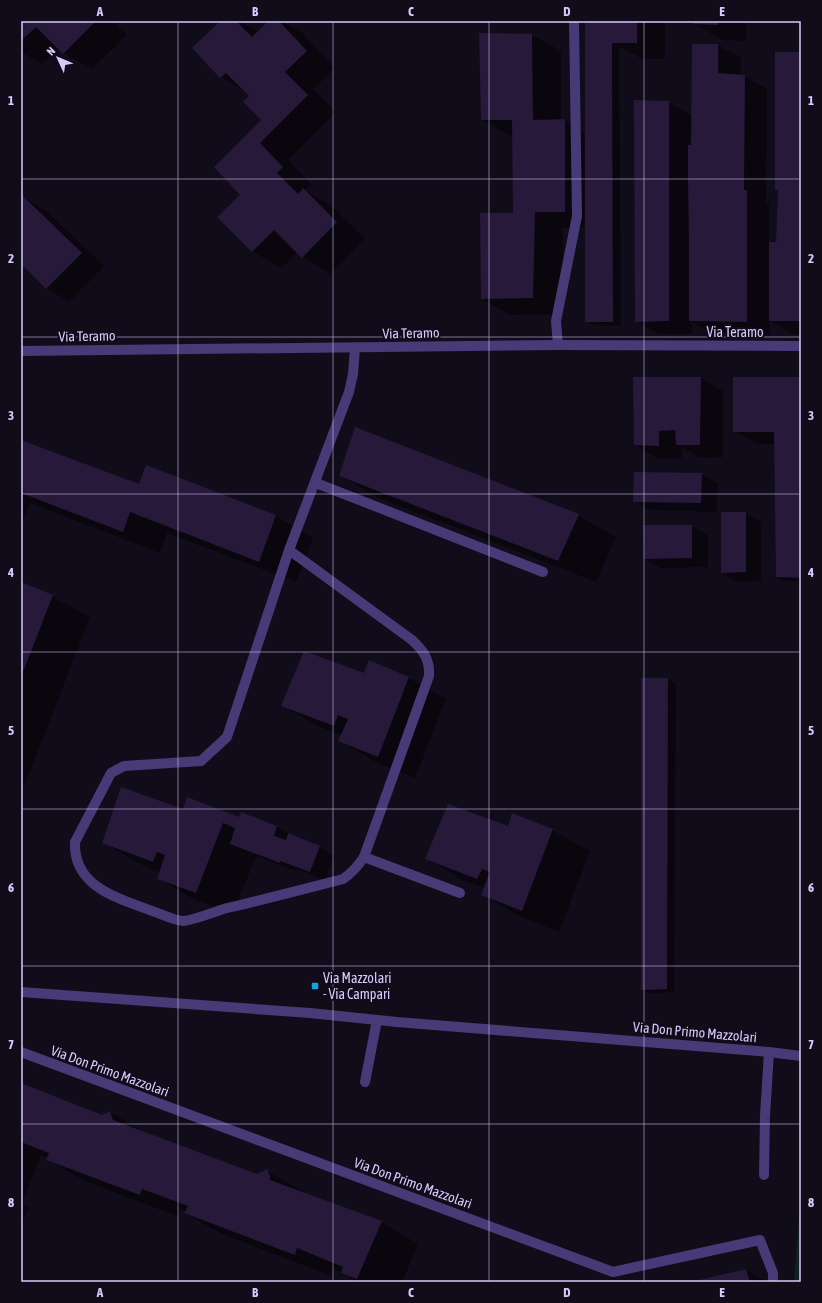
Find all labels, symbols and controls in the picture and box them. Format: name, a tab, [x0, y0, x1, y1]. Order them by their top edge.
text: A	[96, 4, 104, 19]
text: B	[252, 4, 259, 19]
text: C	[408, 4, 414, 19]
text: D	[563, 4, 571, 19]
text: E	[719, 4, 725, 19]
north arrow	[38, 38, 78, 78]
text: N	[44, 45, 57, 58]
text: 1	[8, 93, 14, 108]
text: 1	[808, 93, 814, 108]
text: 2	[8, 251, 14, 266]
text: 2	[808, 251, 814, 266]
street label: Via Teramo	[706, 324, 764, 340]
street label: Via Teramo	[382, 325, 440, 341]
street label: Via Teramo	[58, 328, 116, 344]
text: 3	[8, 408, 14, 423]
text: 3	[808, 408, 814, 423]
text: 4	[7, 565, 14, 580]
text: 4	[807, 565, 814, 580]
text: 5	[8, 723, 14, 738]
text: 5	[808, 723, 814, 738]
text: 6	[8, 880, 14, 895]
text: 6	[808, 880, 814, 895]
place label: Via Mazzolari - Via Campari	[323, 970, 392, 1002]
marker: Via Mazzolari - Via Campari	[310, 981, 320, 991]
street label: Via Don Primo Mazzolari	[632, 1019, 758, 1045]
text: 7	[8, 1037, 14, 1052]
text: 7	[808, 1037, 814, 1052]
street label: Via Don Primo Mazzolari	[49, 1042, 171, 1100]
street label: Via Don Primo Mazzolari	[352, 1154, 474, 1212]
text: 8	[8, 1195, 14, 1210]
text: 8	[808, 1195, 814, 1210]
text: A	[96, 1285, 104, 1300]
text: B	[252, 1285, 259, 1300]
text: C	[408, 1285, 414, 1300]
text: D	[563, 1285, 571, 1300]
text: E	[719, 1285, 725, 1300]

